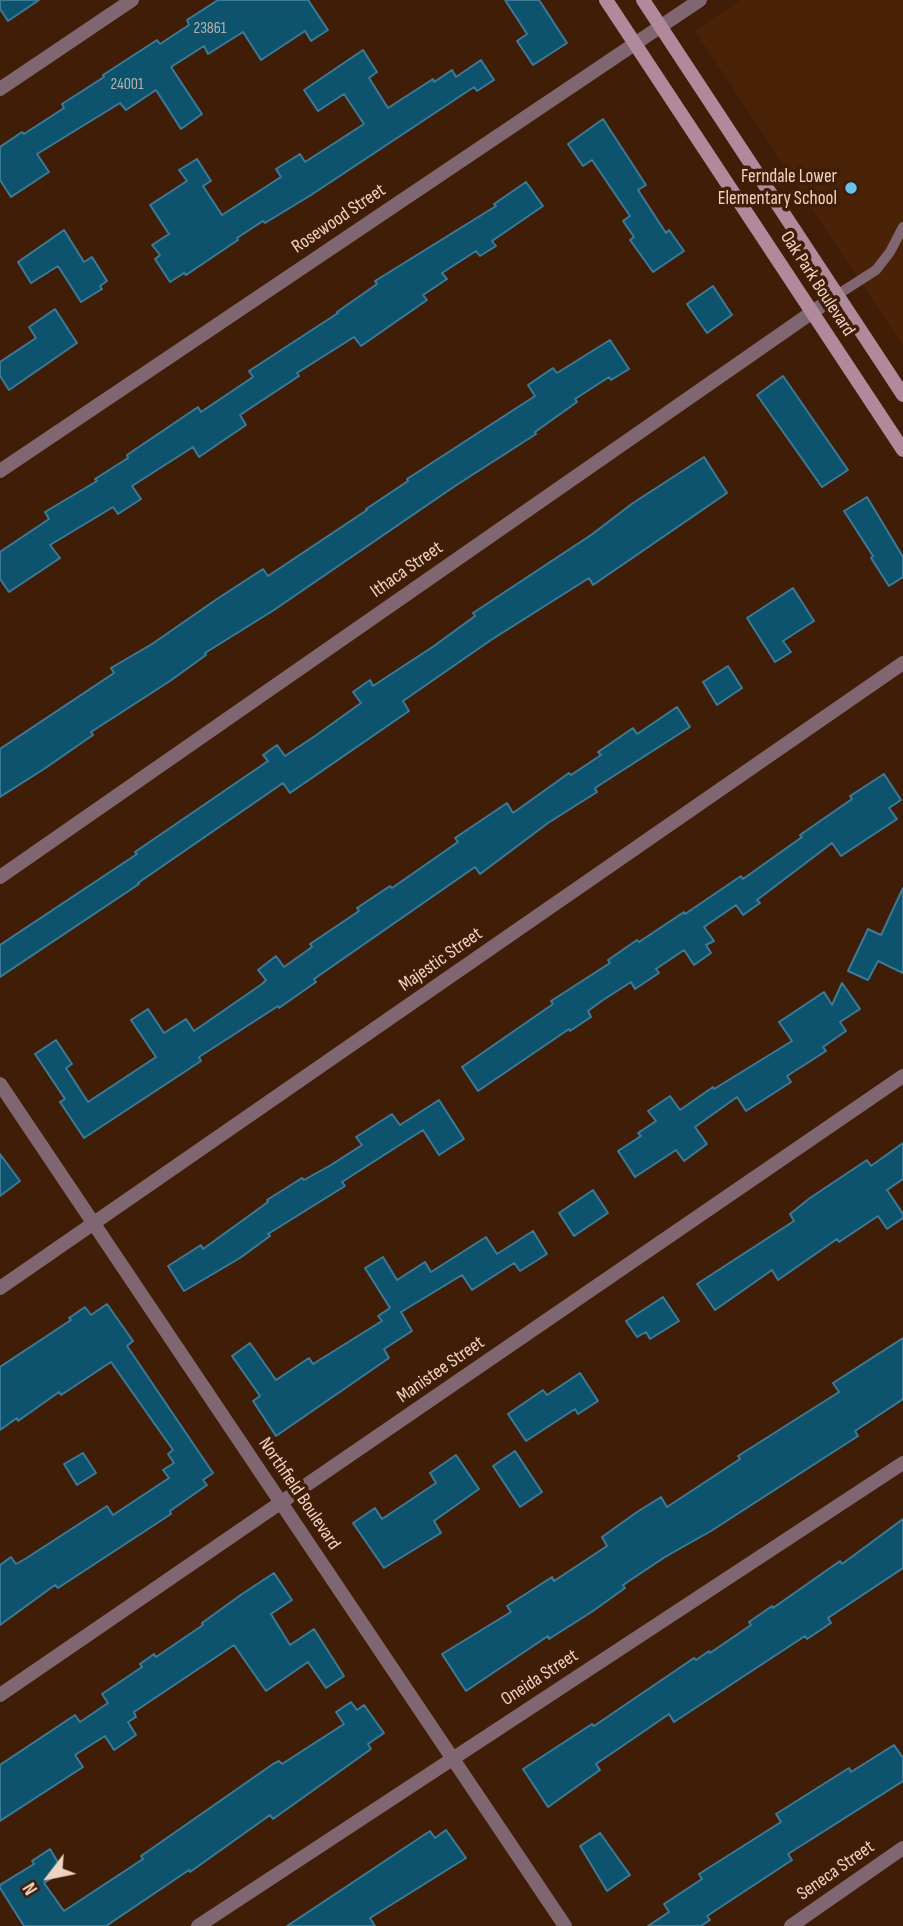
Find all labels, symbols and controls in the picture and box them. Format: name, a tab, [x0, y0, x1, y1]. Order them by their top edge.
house number: 23861	[194, 19, 226, 39]
house number: 24001	[110, 75, 144, 95]
place label: Ferndale Lower Elementary School	[718, 166, 837, 210]
street label: Rosewood Street	[288, 179, 390, 259]
marker: Ferndale Lower Elementary School	[843, 180, 859, 196]
street label: Oak Park Boulevard	[775, 227, 859, 341]
street label: Ithaca Street	[367, 537, 447, 603]
street label: Majestic Street	[395, 923, 487, 997]
street label: Manistee Street	[393, 1332, 489, 1408]
street label: Northfield Boulevard	[253, 1434, 345, 1554]
street label: Oneida Street	[497, 1645, 583, 1711]
street label: Seneca Street	[793, 1836, 879, 1906]
north arrow	[14, 1842, 84, 1912]
text: N	[18, 1878, 43, 1899]

